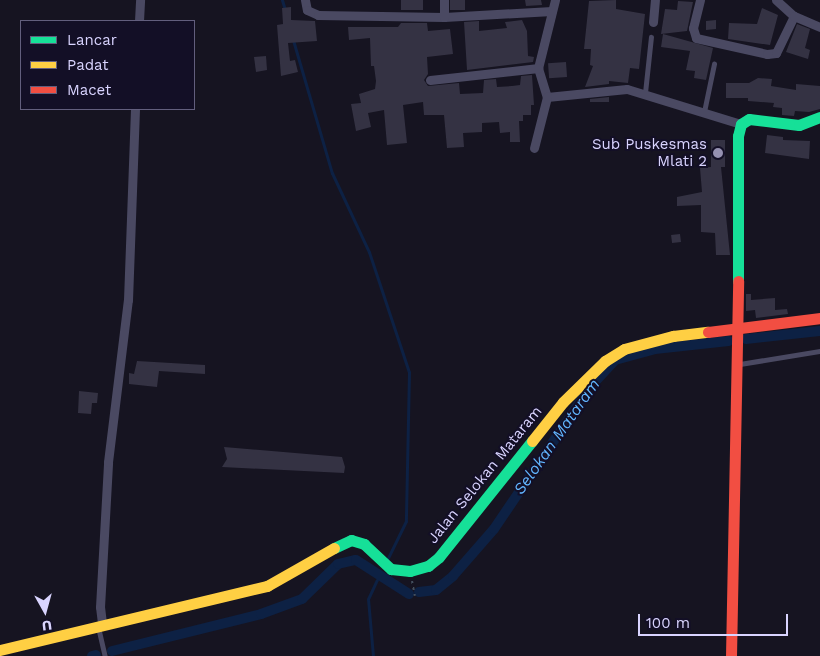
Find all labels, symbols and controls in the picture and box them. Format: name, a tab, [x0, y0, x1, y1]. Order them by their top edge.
legend	[20, 20, 195, 110]
text: Lancar	[67, 31, 117, 49]
text: Padat	[67, 56, 109, 74]
text: Macet	[67, 81, 111, 99]
place label: Sub Puskesmas Mlati 2	[592, 135, 707, 170]
marker: Sub Puskesmas Mlati 2	[711, 146, 725, 160]
water label: Selokan Mataram	[510, 375, 604, 499]
street label: Jalan Selokan Mataram	[424, 403, 546, 547]
north arrow	[20, 586, 70, 636]
scale bar	[640, 604, 790, 636]
text: 100 m	[646, 614, 690, 632]
text: U	[41, 617, 53, 634]

